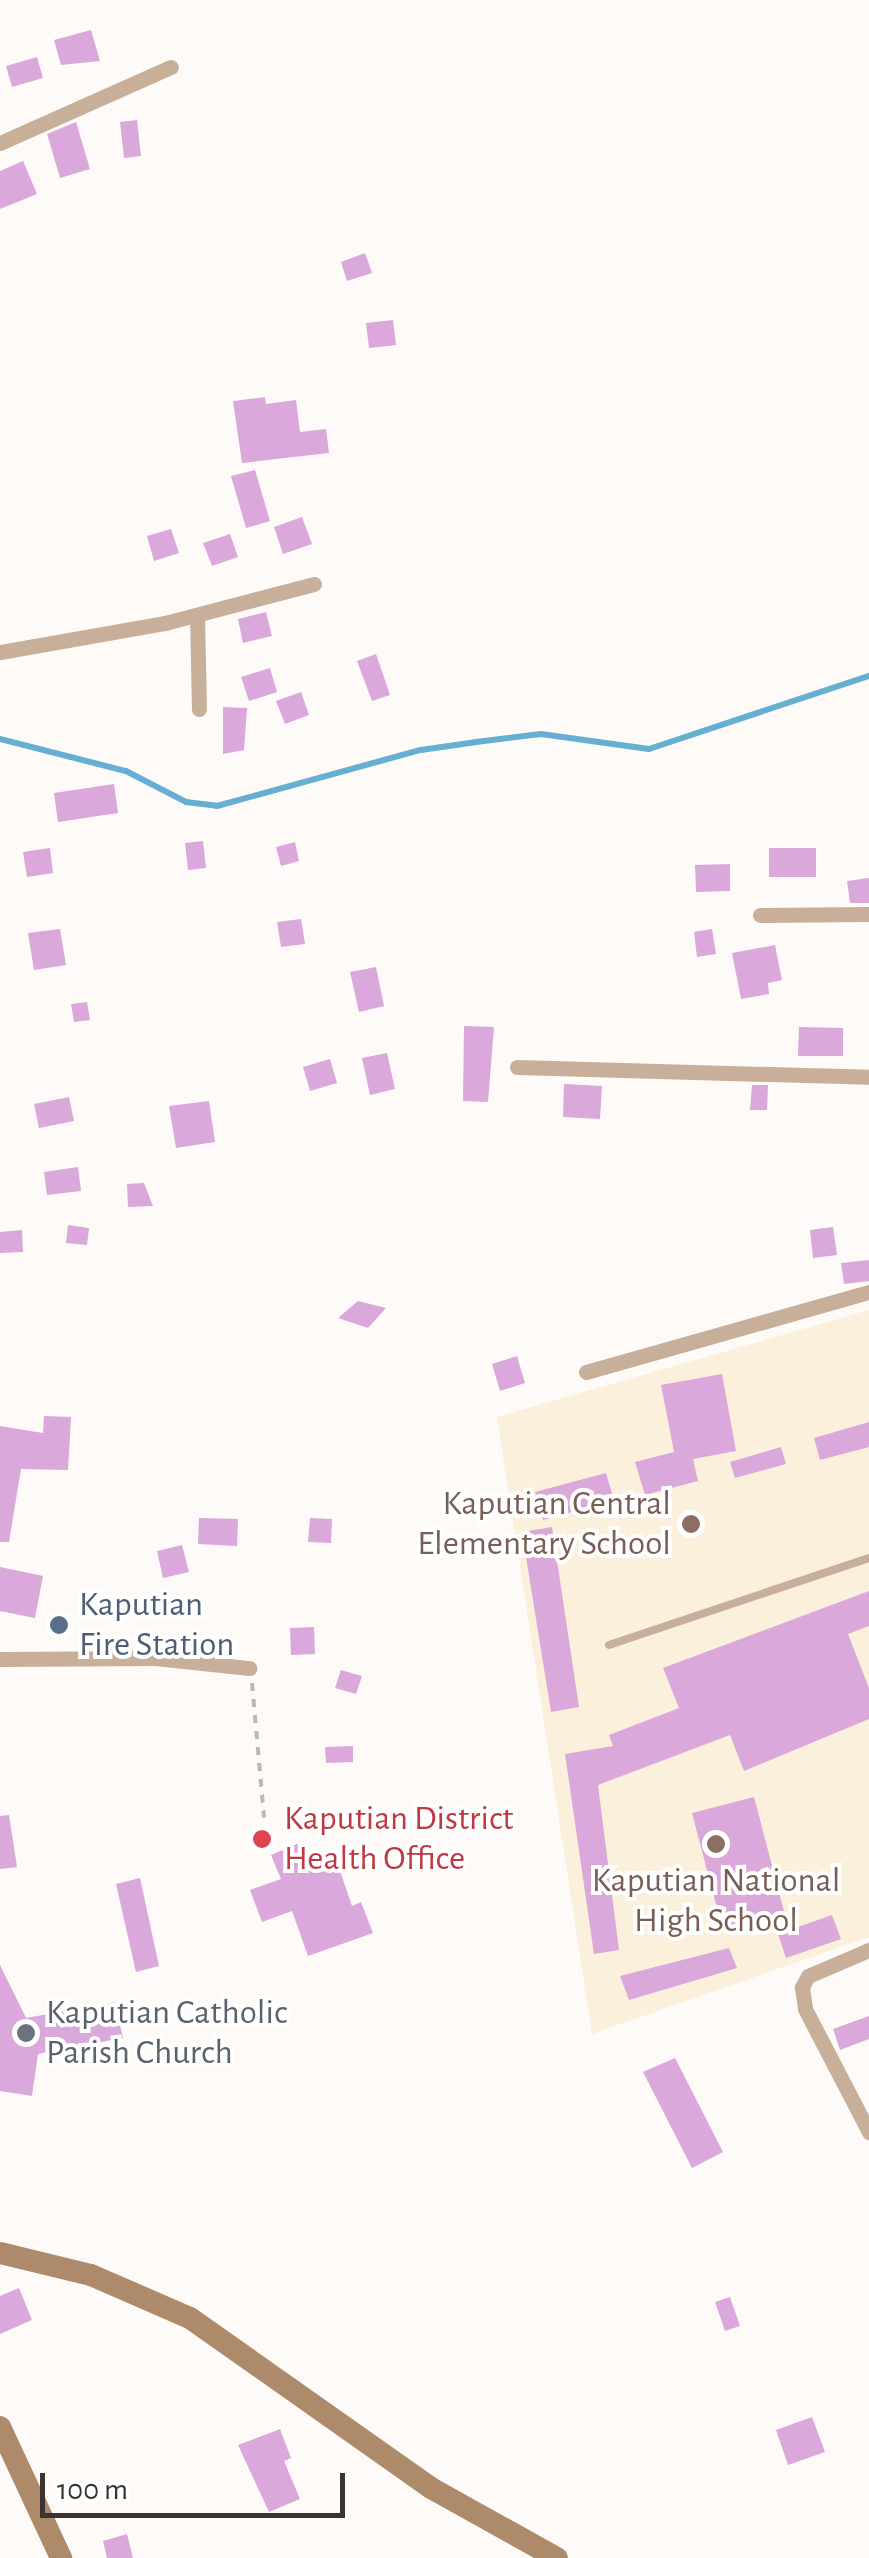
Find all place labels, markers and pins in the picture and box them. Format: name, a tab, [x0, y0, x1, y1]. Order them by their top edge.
place label: Kaputian Central Elementary School	[417, 1483, 671, 1565]
marker: Kaputian Central Elementary School	[680, 1513, 702, 1535]
place label: Kaputian Fire Station	[79, 1584, 234, 1666]
marker: Kaputian Fire Station	[48, 1614, 70, 1636]
place label: Kaputian District Health Office	[284, 1798, 514, 1880]
marker: Kaputian District Health Office	[249, 1826, 275, 1852]
marker: Kaputian National High School	[705, 1833, 727, 1855]
place label: Kaputian National High School	[592, 1860, 840, 1942]
place label: Kaputian Catholic Parish Church	[46, 1992, 287, 2074]
marker: Kaputian Catholic Parish Church	[15, 2022, 37, 2044]

